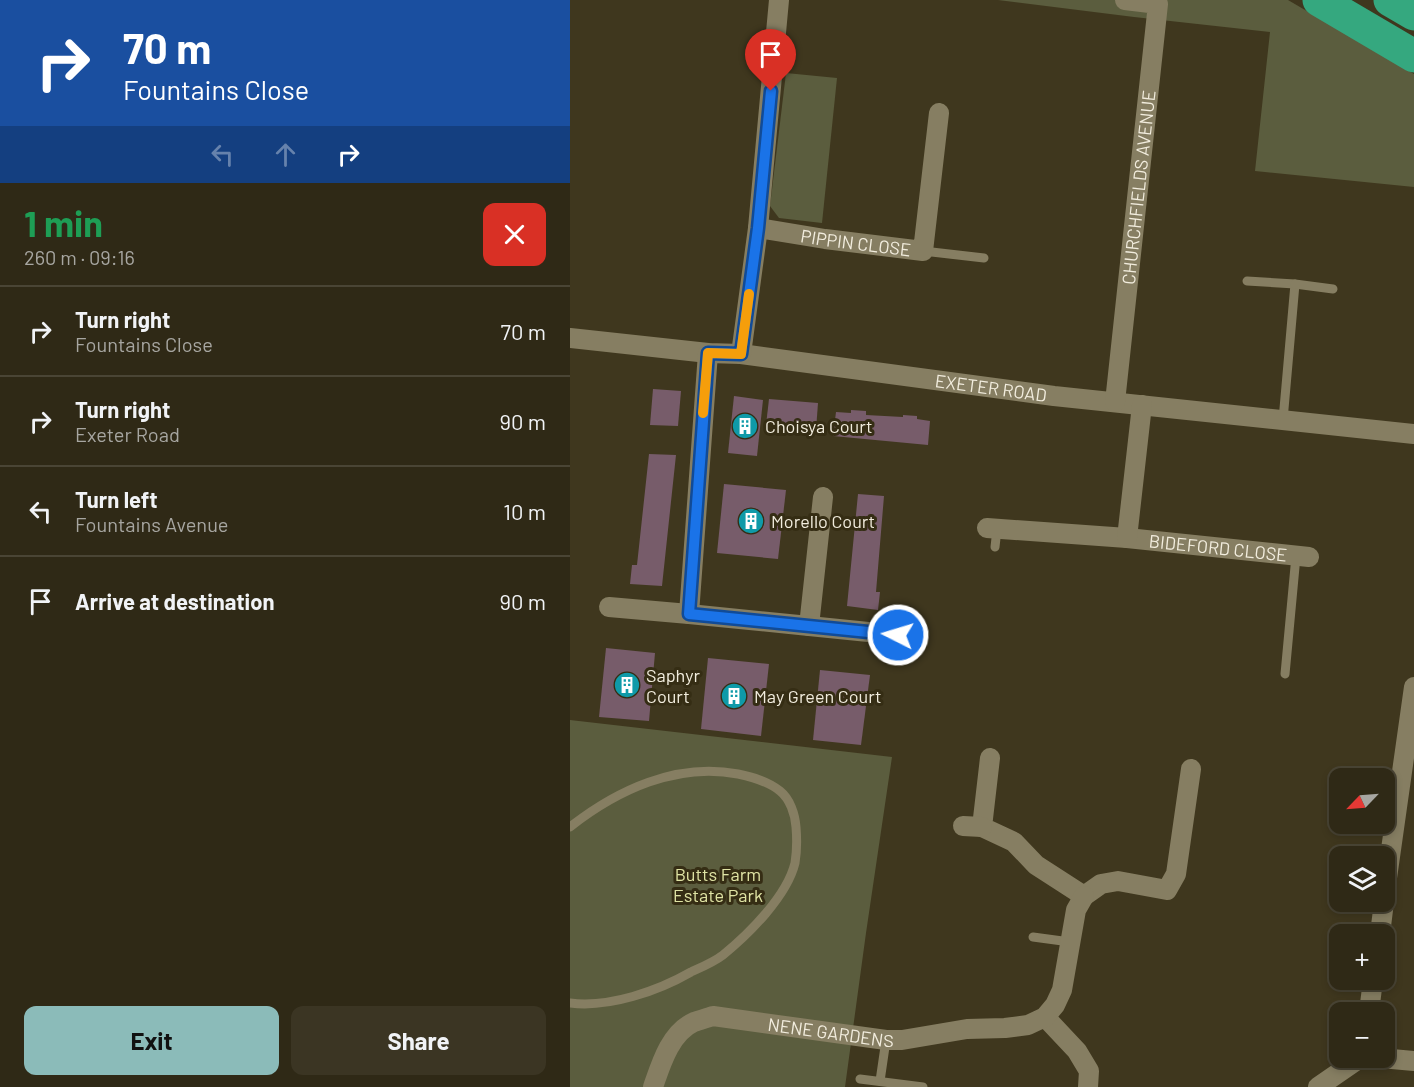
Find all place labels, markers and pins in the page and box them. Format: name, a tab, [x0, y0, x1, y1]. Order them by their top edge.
pin	[745, 29, 796, 91]
building icon: Choisya Court	[730, 411, 760, 441]
place label: Choisya Court	[765, 415, 873, 437]
building icon: Morello Court	[736, 506, 766, 536]
place label: Morello Court	[771, 510, 875, 532]
place label: Saphyr Court	[646, 664, 700, 707]
building icon: Saphyr Court	[612, 670, 642, 700]
building icon: May Green Court	[719, 681, 749, 711]
place label: May Green Court	[754, 685, 882, 707]

